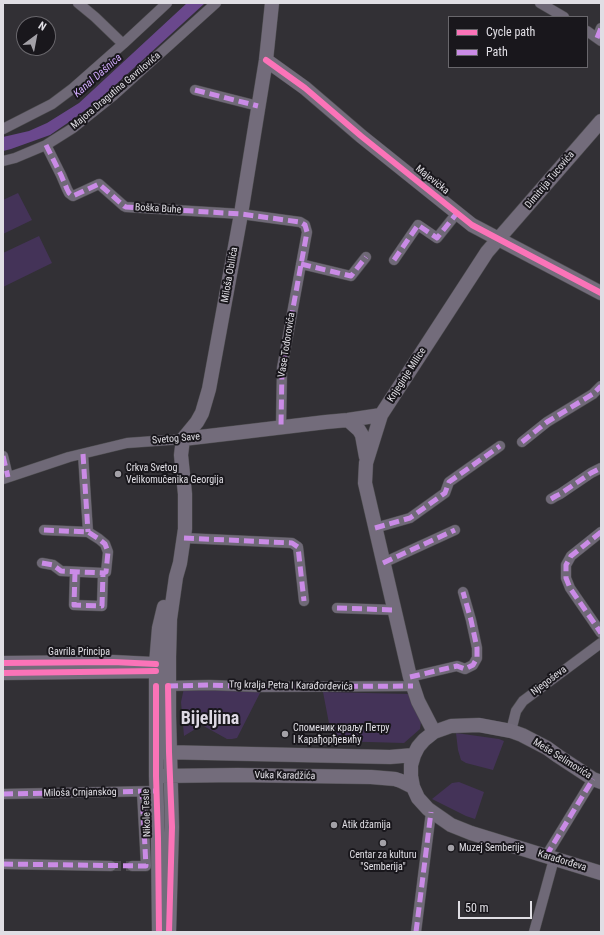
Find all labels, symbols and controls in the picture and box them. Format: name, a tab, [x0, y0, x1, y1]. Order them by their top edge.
north arrow	[16, 16, 56, 56]
legend	[448, 16, 588, 68]
text: N	[36, 19, 48, 34]
text: Cycle path	[486, 25, 535, 39]
text: Path	[486, 45, 508, 59]
street label: Majora Dragutina Gavrilovića	[69, 50, 163, 132]
water label: Kanal Dašnica	[71, 51, 125, 101]
street label: Dimitrija Tucovića	[523, 149, 577, 211]
street label: Majevička	[413, 163, 451, 197]
street label: Boška Buhe	[134, 202, 182, 216]
street label: Miloša Obilića	[219, 246, 241, 304]
street label: Vase Todorovića	[276, 312, 298, 378]
street label: Knjeginje Milice	[385, 346, 429, 404]
street label: Svetog Save	[152, 431, 200, 447]
place label: Crkva Svetog Velikomučenika Georgija	[126, 462, 223, 486]
marker: Crkva Svetog Velikomučenika Georgija	[113, 469, 123, 479]
street label: Gavrila Principa	[48, 646, 110, 658]
street label: Njegoševa	[529, 664, 569, 698]
street label: Trg kralja Petra I Karađorđevića	[229, 679, 353, 693]
district label: Bijeljina	[181, 708, 239, 730]
place label: Споменик краљу Петру I Карађорђевићу	[293, 722, 389, 746]
marker: Споменик краљу Петру I Карађорђевићу	[280, 729, 290, 739]
street label: Meše Selimovića	[531, 736, 593, 782]
street label: Vuka Karadžića	[254, 769, 316, 783]
street label: Miloša Crnjanskog	[43, 786, 117, 800]
street label: Nikole Tesle	[140, 789, 154, 837]
place label: Atik džamija	[342, 819, 391, 831]
marker: Atik džamija	[329, 820, 339, 830]
marker: Centar za kulturu "Semberija"	[378, 838, 388, 848]
place label: Muzej Semberije	[459, 842, 524, 854]
marker: Muzej Semberije	[446, 843, 456, 853]
street label: Karađorđeva	[536, 848, 588, 874]
place label: Centar za kulturu "Semberija"	[349, 849, 417, 872]
scale bar	[460, 893, 534, 919]
text: 50 m	[465, 901, 489, 915]

